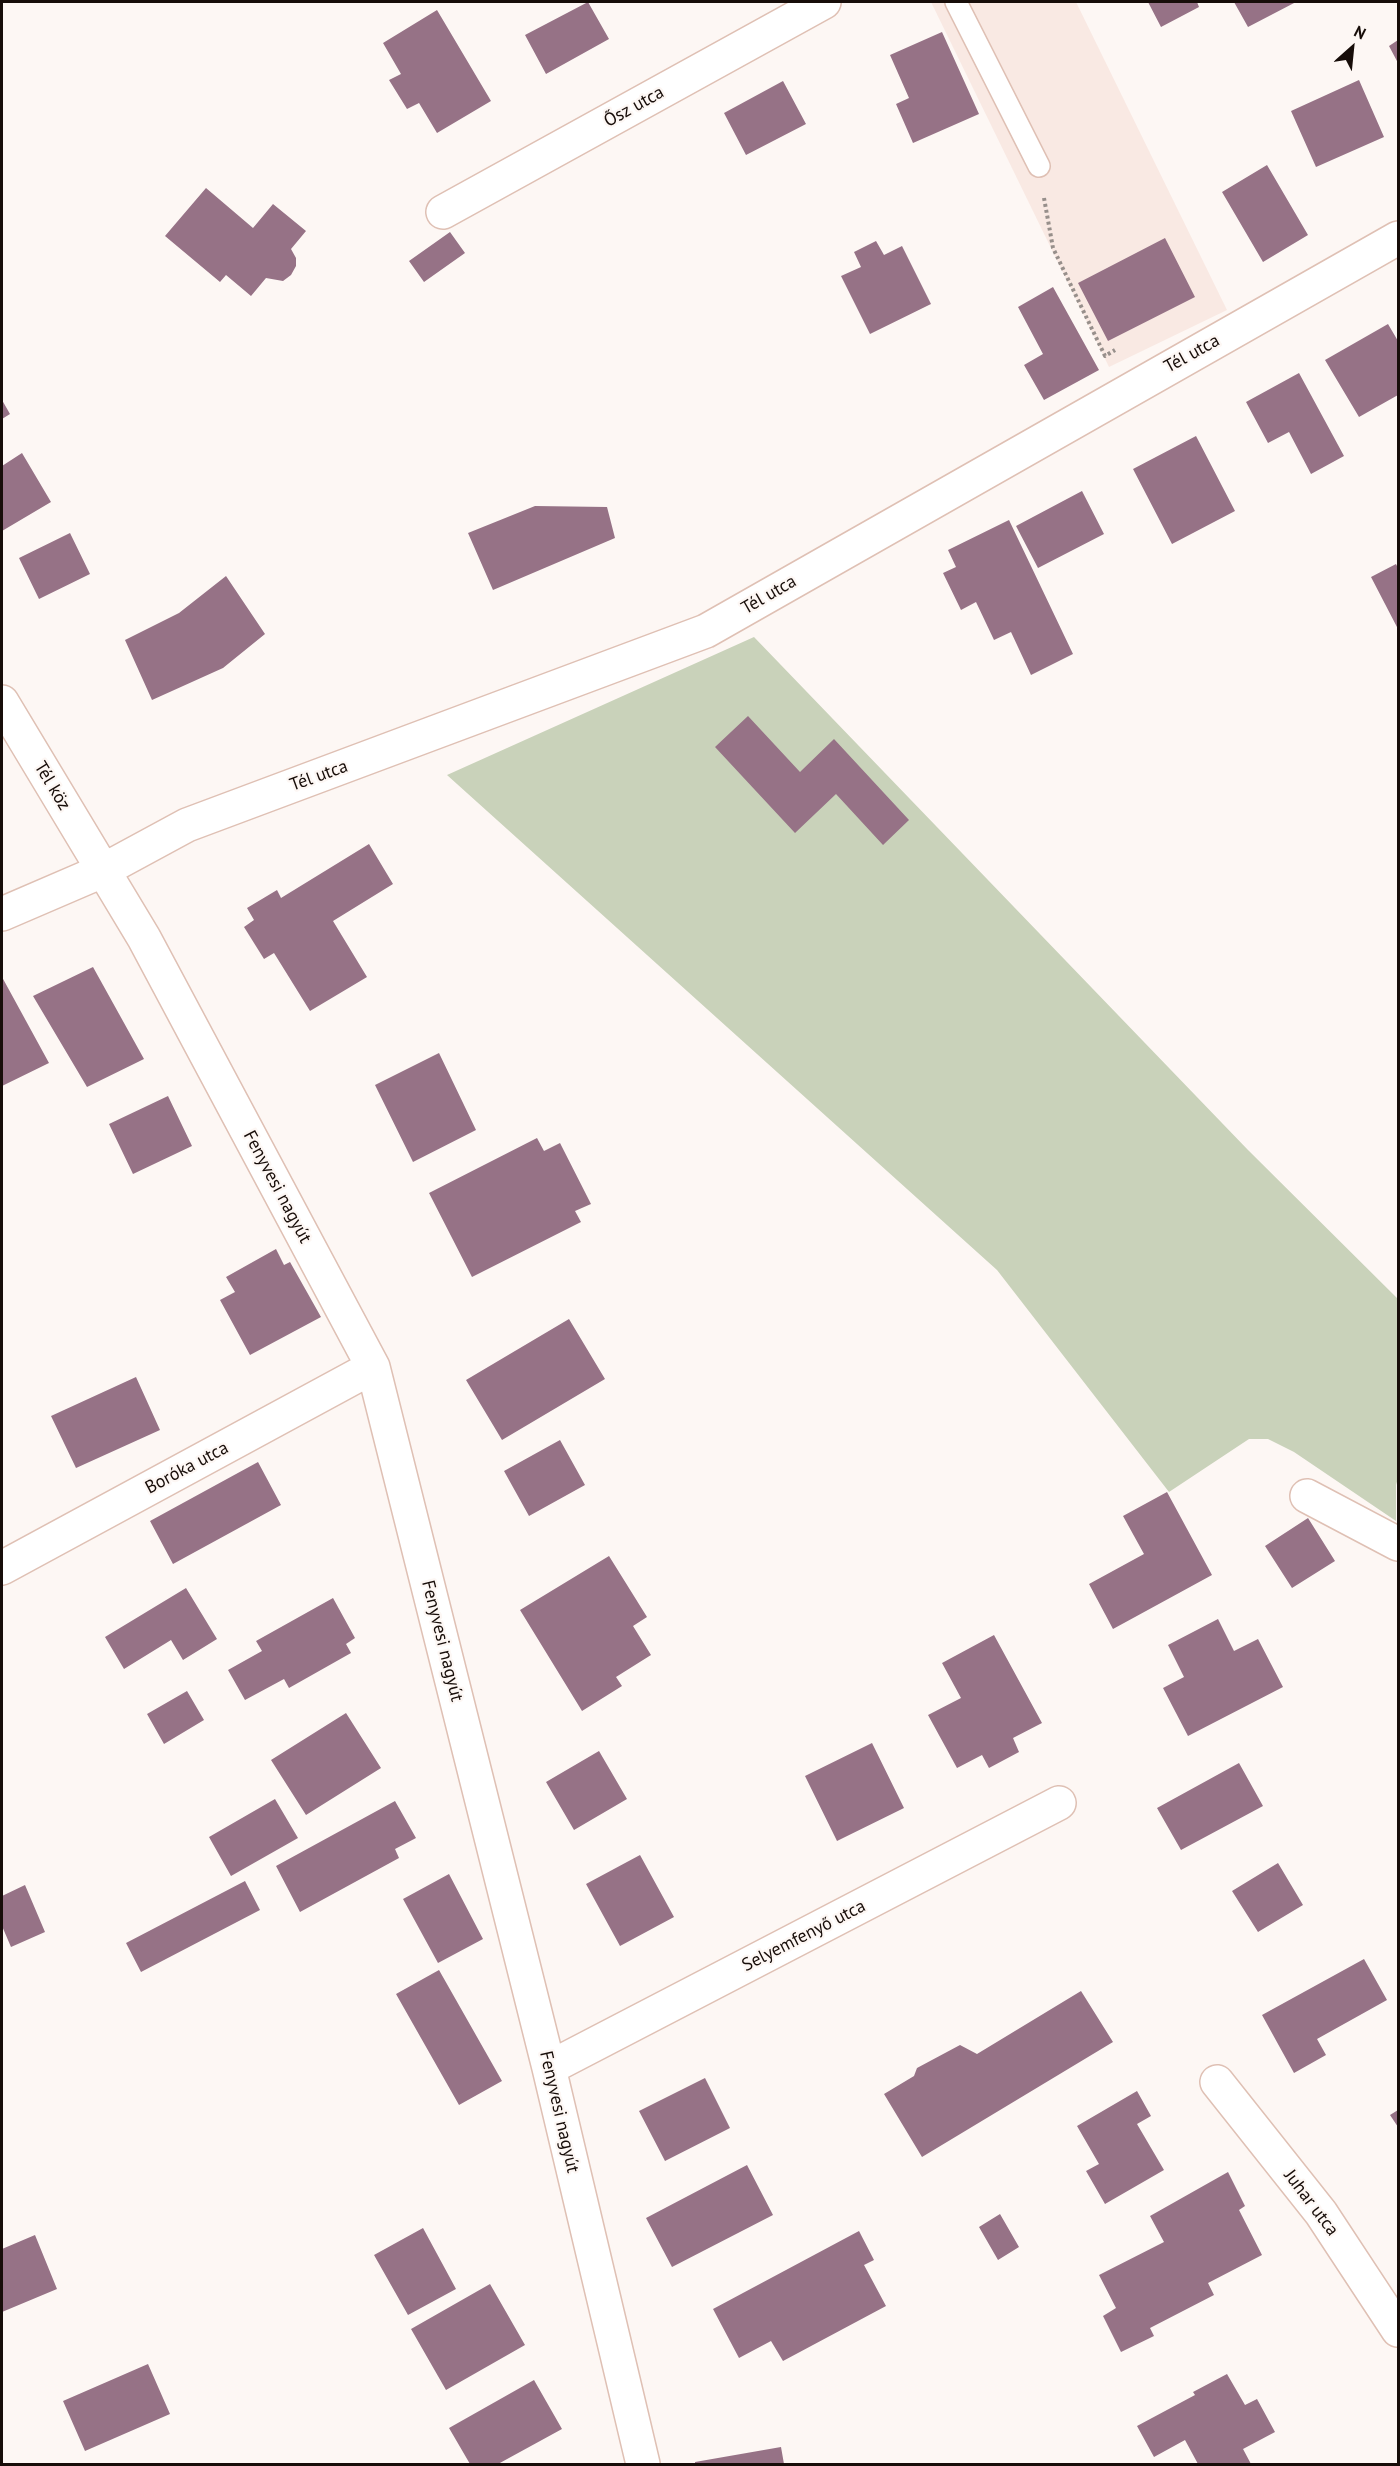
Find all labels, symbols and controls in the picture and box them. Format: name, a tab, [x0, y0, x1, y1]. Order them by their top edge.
north arrow	[1322, 18, 1382, 78]
text: N	[1351, 21, 1369, 43]
street label: Ősz utca	[600, 82, 668, 132]
street label: Tél utca	[1161, 330, 1223, 378]
street label: Tél utca	[738, 571, 800, 619]
street label: Tél utca	[287, 756, 351, 796]
street label: Tél köz	[29, 758, 75, 814]
street label: Fenyvesi nagyút	[238, 1127, 316, 1247]
street label: Boróka utca	[142, 1437, 232, 1499]
street label: Fenyvesi nagyút	[416, 1578, 468, 1704]
street label: Selyemfenyő utca	[739, 1896, 869, 1976]
street label: Fenyvesi nagyút	[534, 2049, 584, 2175]
street label: Juhar utca	[1279, 2166, 1343, 2240]

